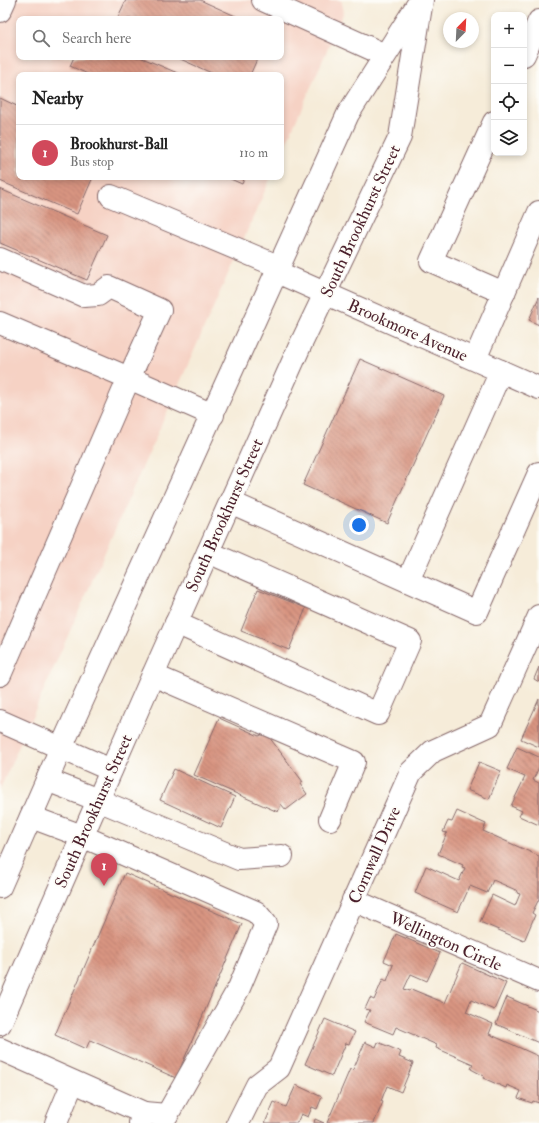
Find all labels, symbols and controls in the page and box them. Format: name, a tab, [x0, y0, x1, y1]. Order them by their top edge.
north arrow	[443, 12, 479, 48]
map controls	[491, 12, 527, 156]
button: +	[491, 12, 527, 48]
search box	[16, 16, 284, 60]
icon: search	[30, 27, 52, 49]
text: Search here	[62, 29, 131, 48]
button: −	[491, 48, 527, 84]
button: locate	[491, 84, 527, 120]
text: Nearby	[32, 88, 83, 109]
button: layers	[491, 120, 527, 156]
text: Brookhurst-Ball	[70, 135, 168, 154]
street label: South Brookhurst Street	[316, 141, 405, 301]
text: 1	[43, 145, 47, 161]
text: 110 m	[239, 145, 268, 161]
text: Bus stop	[70, 154, 114, 170]
street label: Brookmore Avenue	[345, 295, 471, 366]
street label: South Brookhurst Street	[181, 435, 268, 595]
your location	[349, 515, 369, 535]
street label: South Brookhurst Street	[50, 731, 137, 891]
street label: Cornwall Drive	[344, 803, 405, 907]
pin: 1	[91, 853, 117, 886]
street label: Wellington Circle	[386, 907, 505, 976]

